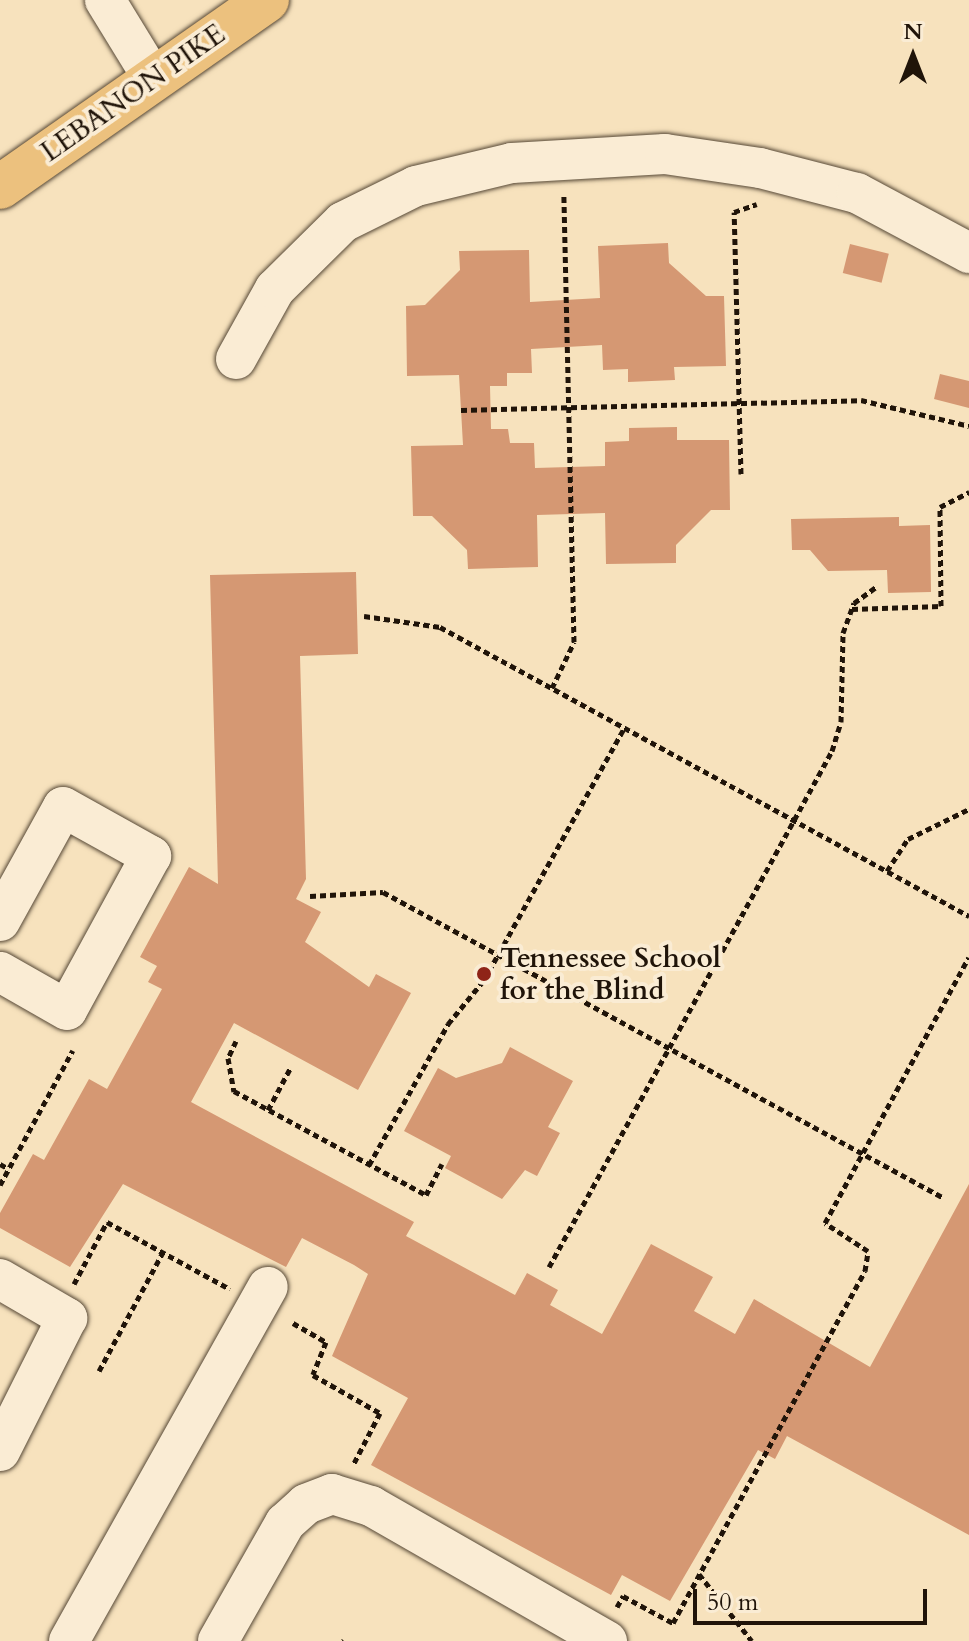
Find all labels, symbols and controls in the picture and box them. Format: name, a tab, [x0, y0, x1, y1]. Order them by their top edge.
north arrow	[873, 16, 953, 96]
street label: LEBANON PIKE	[35, 17, 231, 169]
text: N	[903, 17, 923, 47]
place label: Tennessee School for the Blind	[500, 941, 721, 1007]
marker: Tennessee School for the Blind	[475, 965, 493, 983]
scale bar	[697, 1573, 931, 1623]
text: 50 m	[707, 1586, 758, 1619]

